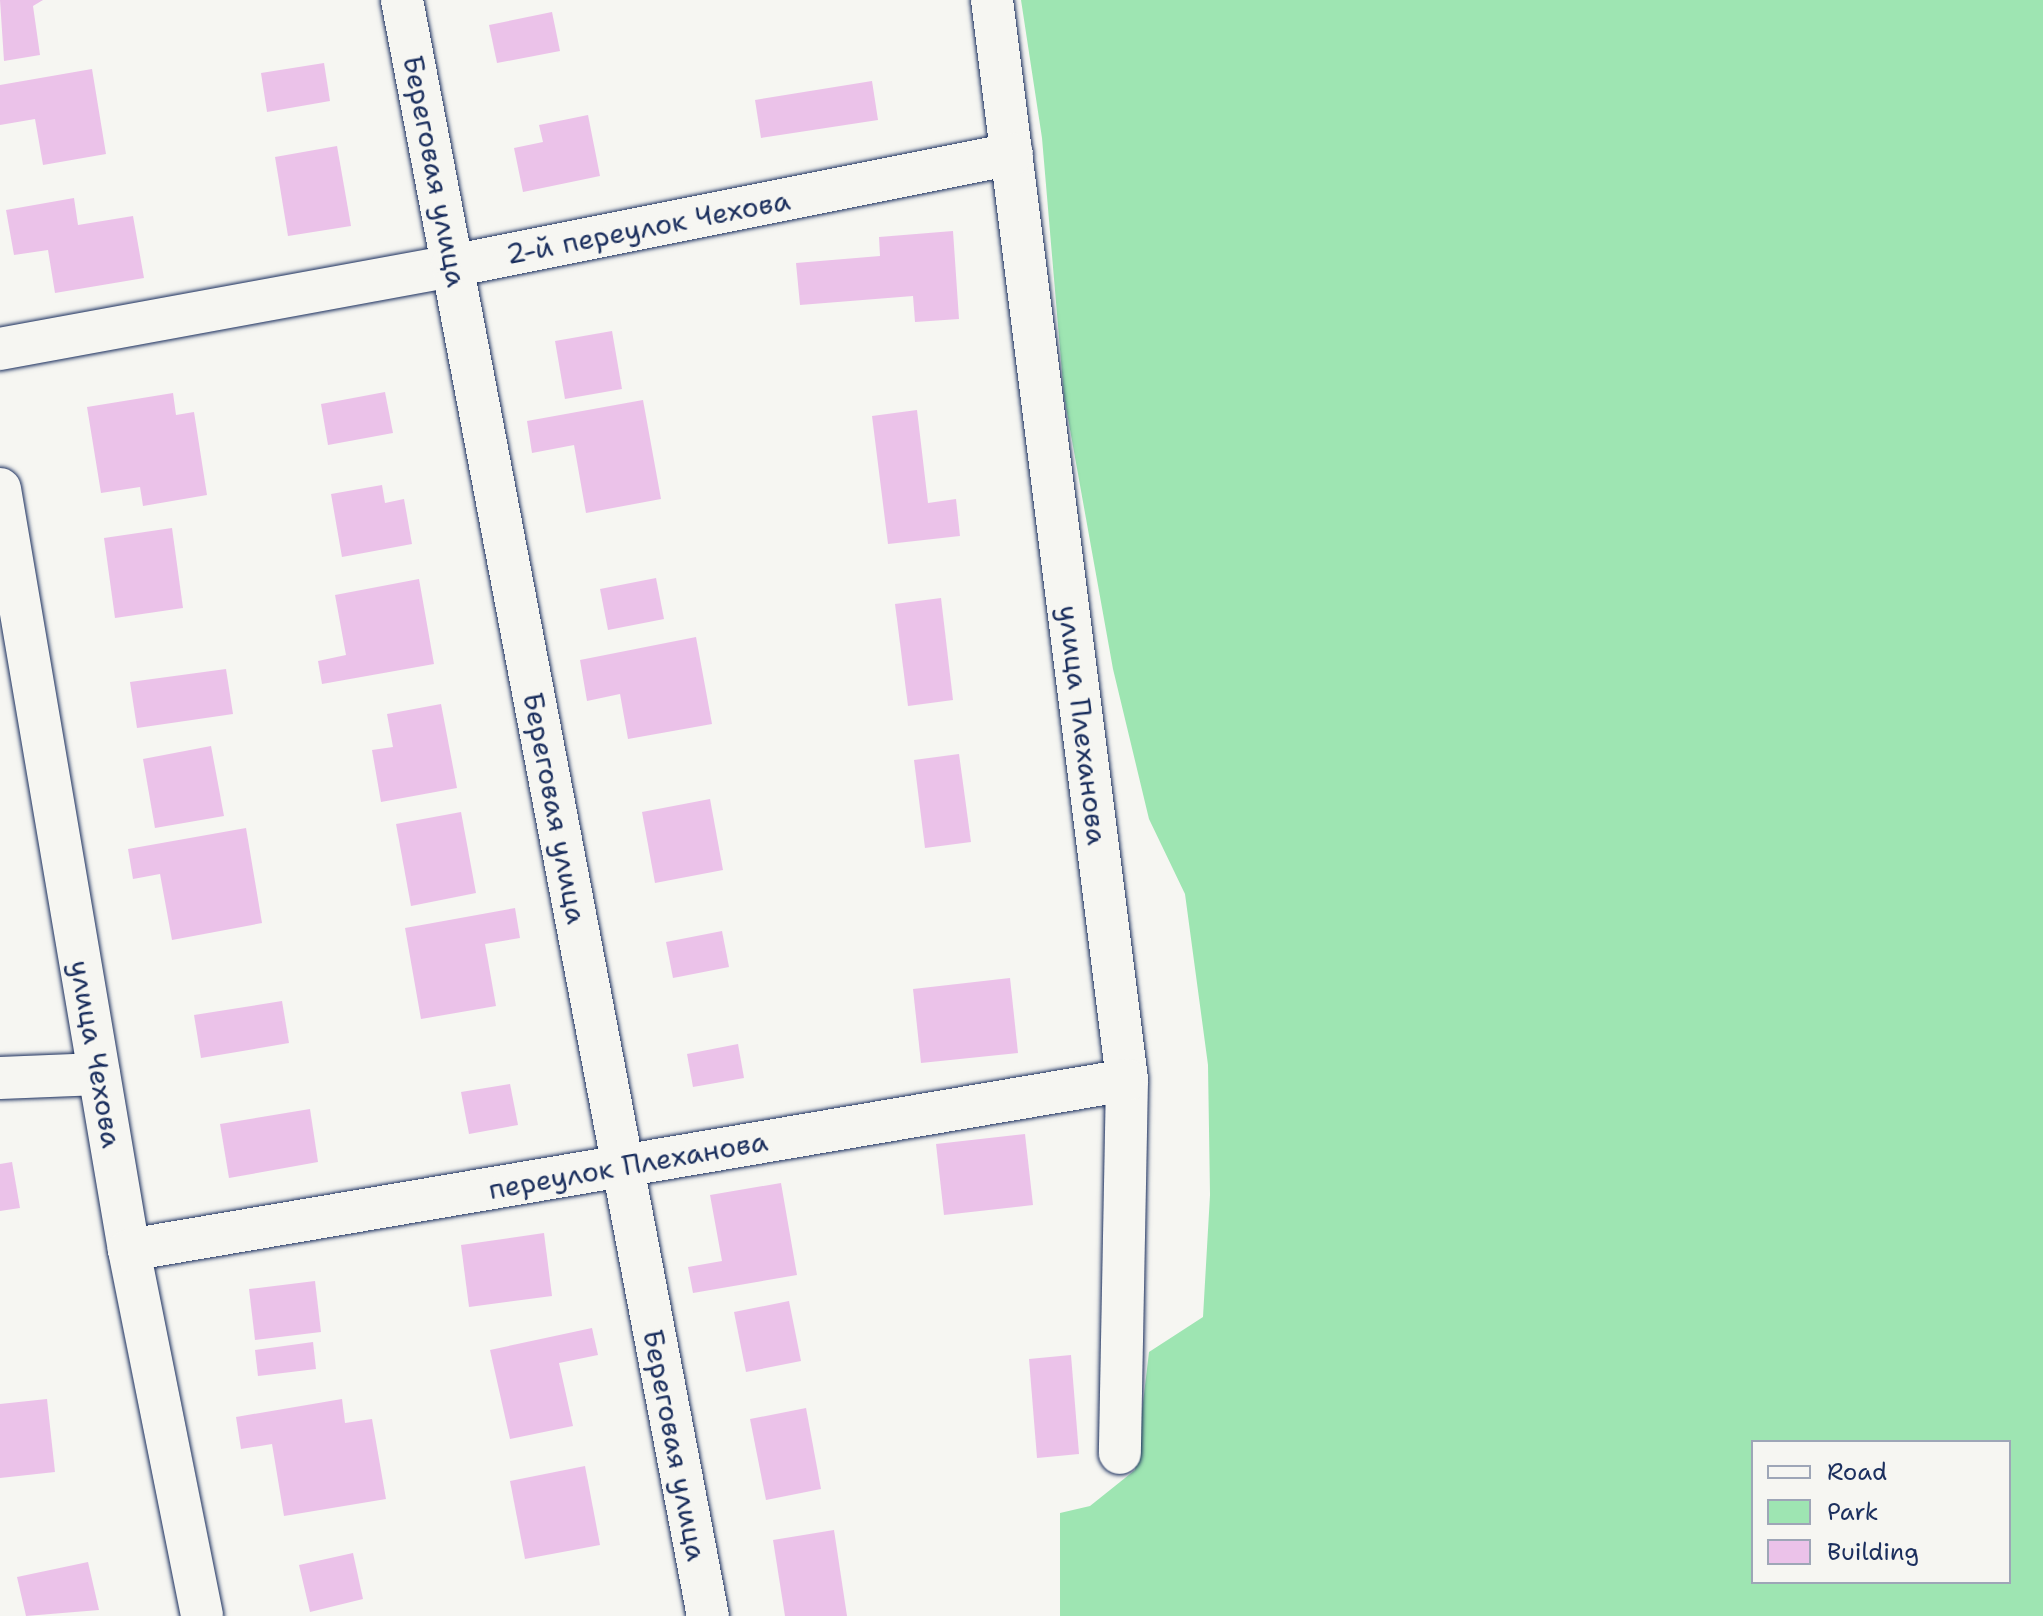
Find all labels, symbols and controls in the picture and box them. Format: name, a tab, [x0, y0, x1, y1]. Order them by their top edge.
street label: Береговая улица	[396, 52, 474, 290]
street label: 2-й переулок Чехова	[503, 183, 793, 271]
street label: улица Плеханова	[1052, 603, 1114, 847]
street label: Береговая улица	[516, 689, 594, 927]
street label: улица Чехова	[63, 958, 129, 1150]
street label: переулок Плеханова	[486, 1124, 770, 1206]
street label: Береговая улица	[636, 1326, 714, 1564]
legend	[1751, 1440, 2011, 1584]
text: Road	[1827, 1456, 1887, 1488]
text: Park	[1827, 1496, 1879, 1528]
text: Building	[1827, 1536, 1919, 1568]

